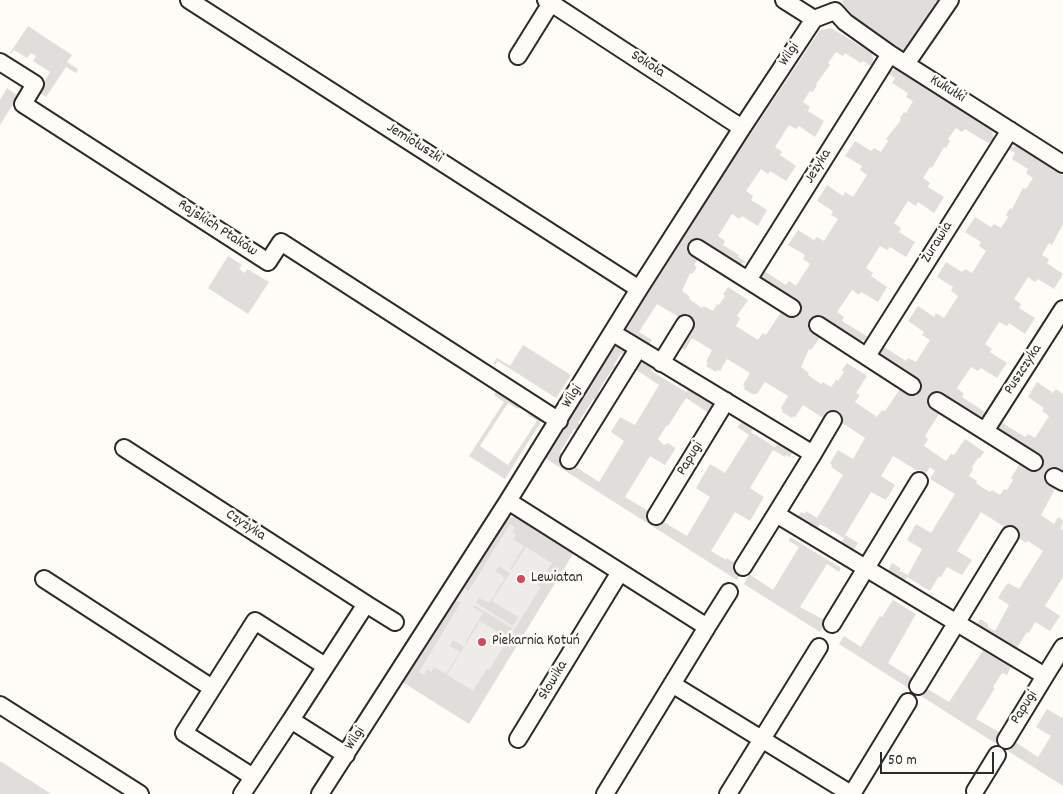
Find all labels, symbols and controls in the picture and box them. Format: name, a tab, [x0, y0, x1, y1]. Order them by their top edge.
street label: Wilgi	[776, 40, 804, 70]
street label: Sokoła	[627, 47, 667, 83]
street label: Kukułki	[926, 72, 968, 108]
street label: Jemiołuszki	[383, 120, 445, 168]
street label: Jeżyka	[802, 147, 836, 187]
street label: Rajskich Ptaków	[174, 196, 260, 262]
street label: Żurawia	[918, 219, 958, 267]
street label: Puszczyka	[1001, 341, 1047, 399]
street label: Wilgi	[559, 382, 587, 412]
street label: Papugi	[674, 439, 708, 479]
street label: Czyżyka	[222, 506, 268, 546]
place label: Lewiatan	[531, 570, 583, 588]
marker: Lewiatan	[515, 573, 527, 585]
place label: Piekarnia Kotuń	[492, 633, 580, 651]
marker: Piekarnia Kotuń	[476, 636, 488, 648]
street label: Słowika	[535, 658, 573, 704]
street label: Papugi	[1008, 688, 1042, 728]
street label: Wilgi	[342, 724, 370, 754]
scale bar	[883, 742, 997, 774]
text: 50 m	[888, 750, 917, 772]

